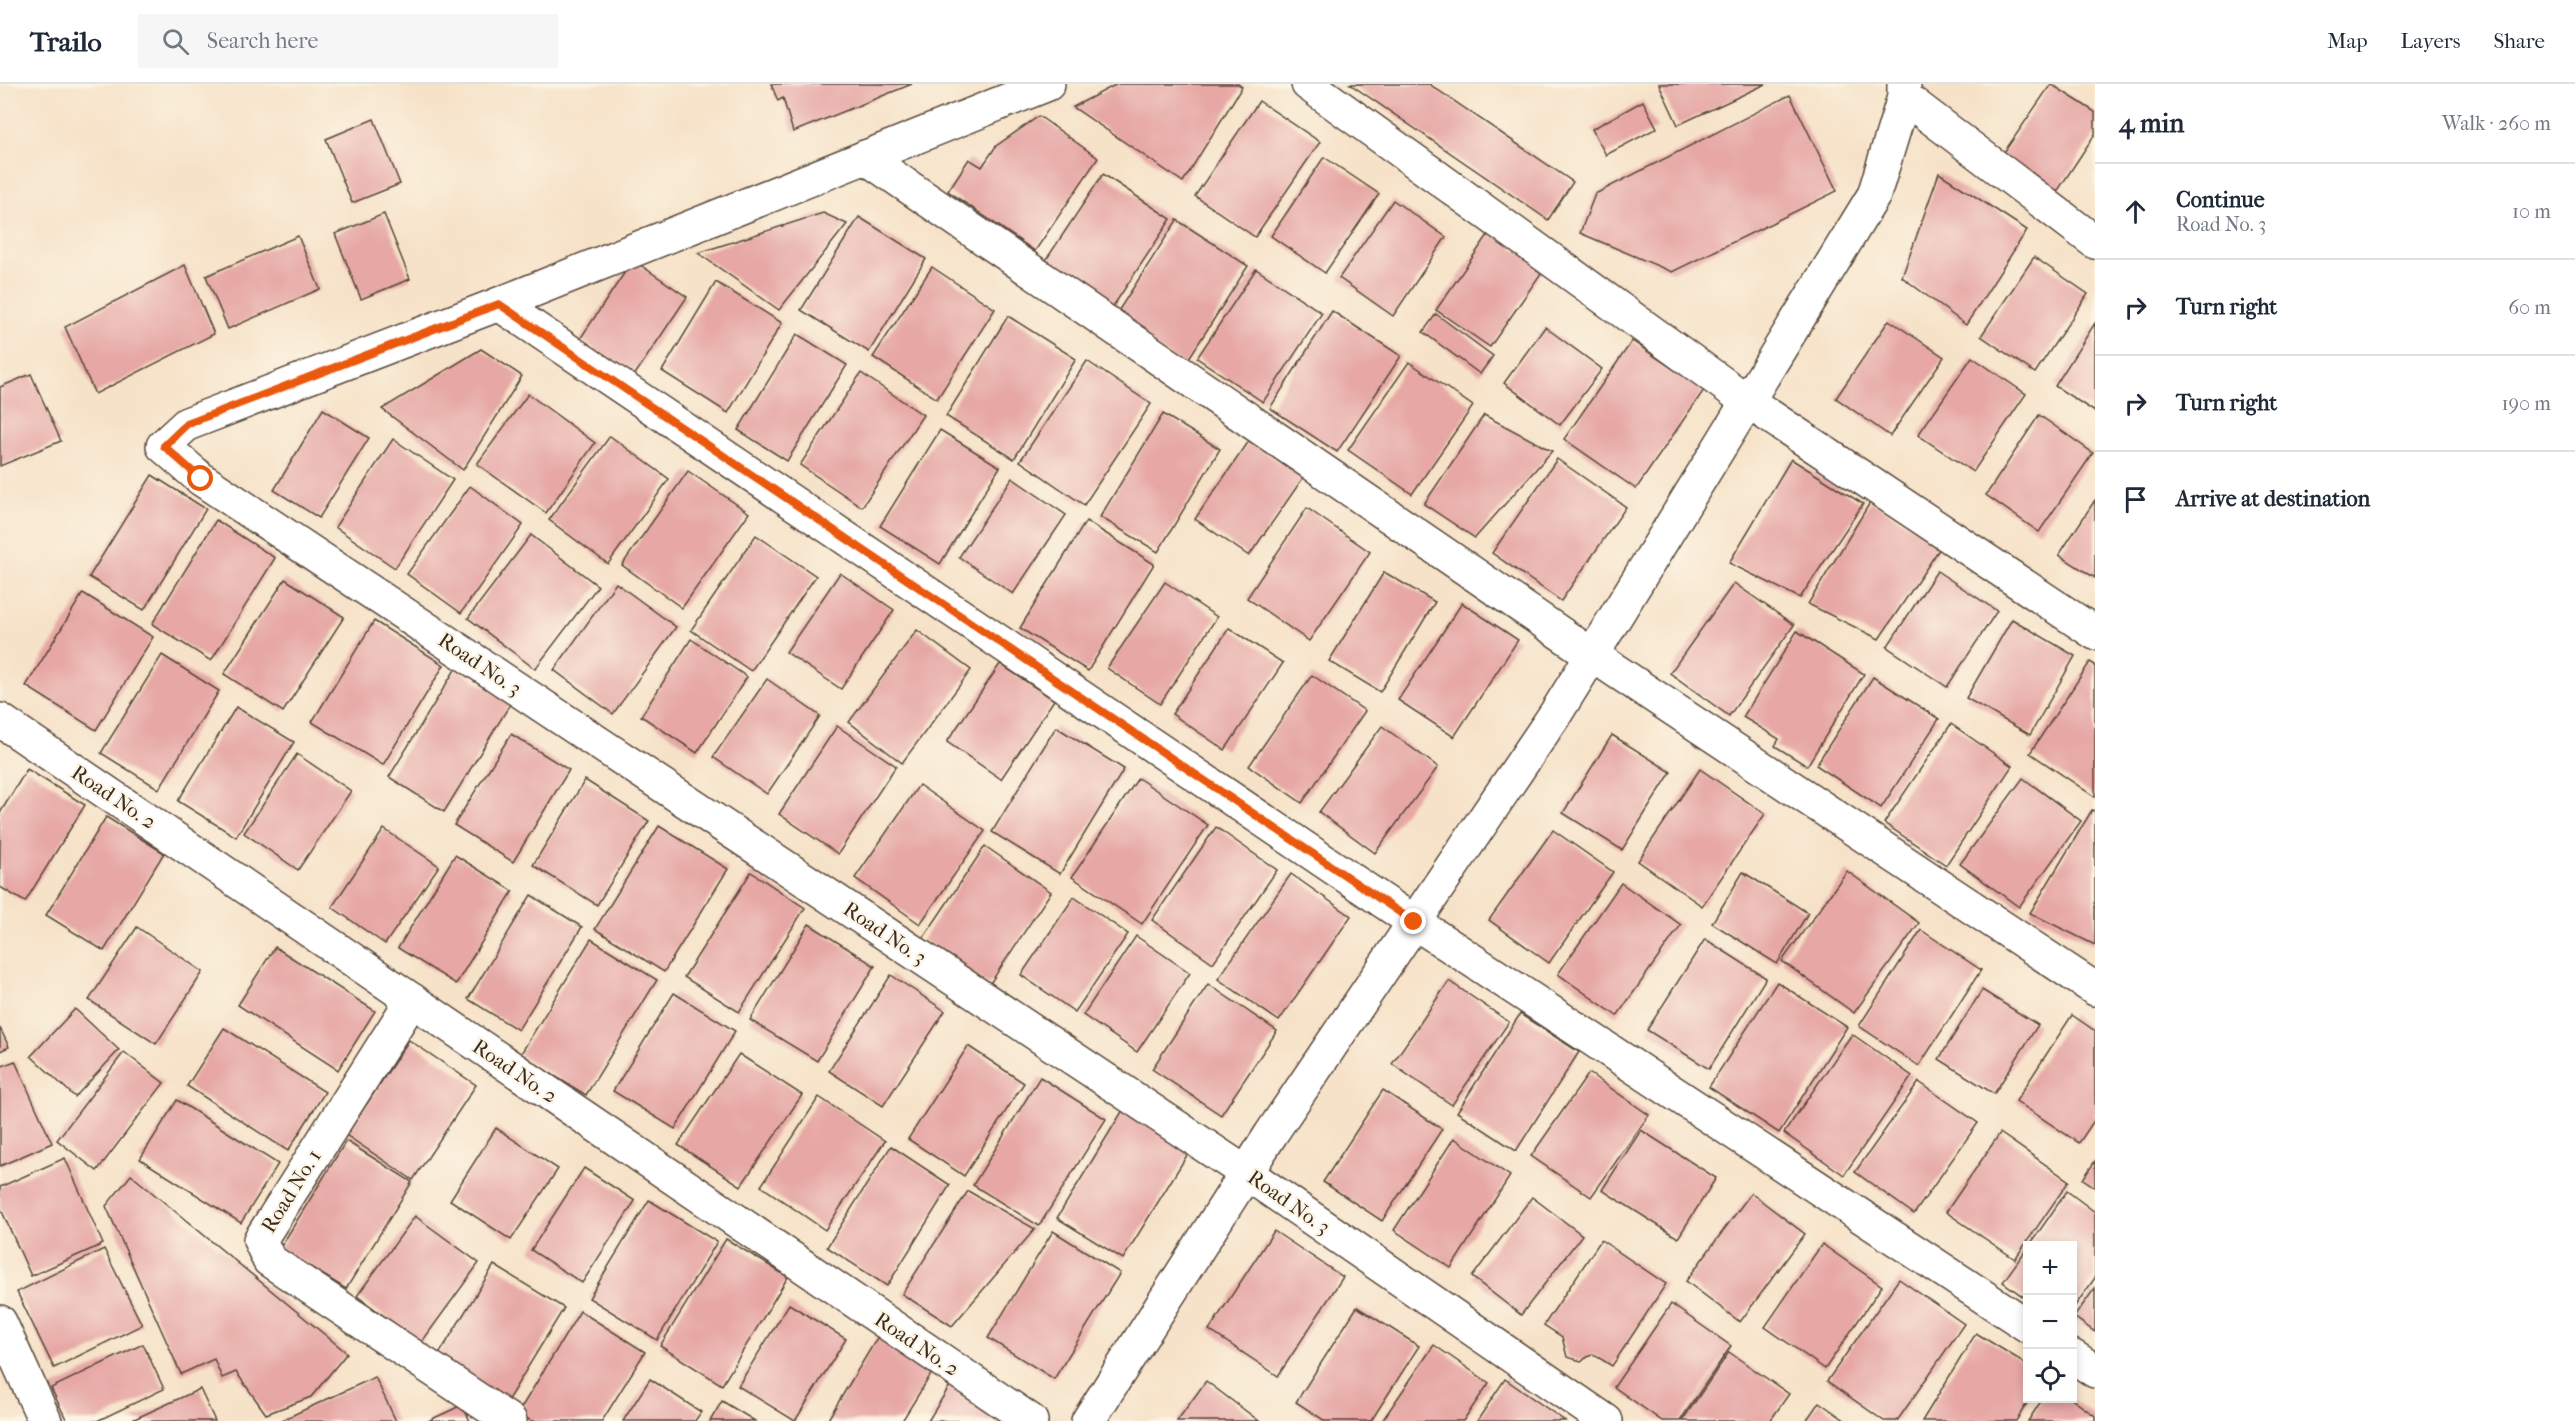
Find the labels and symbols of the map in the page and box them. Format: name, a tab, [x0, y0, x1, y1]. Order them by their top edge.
route start	[187, 465, 213, 491]
street label: Road No. 3	[434, 628, 526, 700]
street label: Road No. 2	[67, 760, 161, 834]
street label: Road No. 3	[839, 897, 931, 969]
route end	[1400, 908, 1426, 934]
street label: Road No. 2	[468, 1034, 562, 1108]
street label: Road No. 1	[256, 1145, 326, 1237]
street label: Road No. 3	[1243, 1165, 1335, 1239]
street label: Road No. 2	[870, 1307, 964, 1381]

